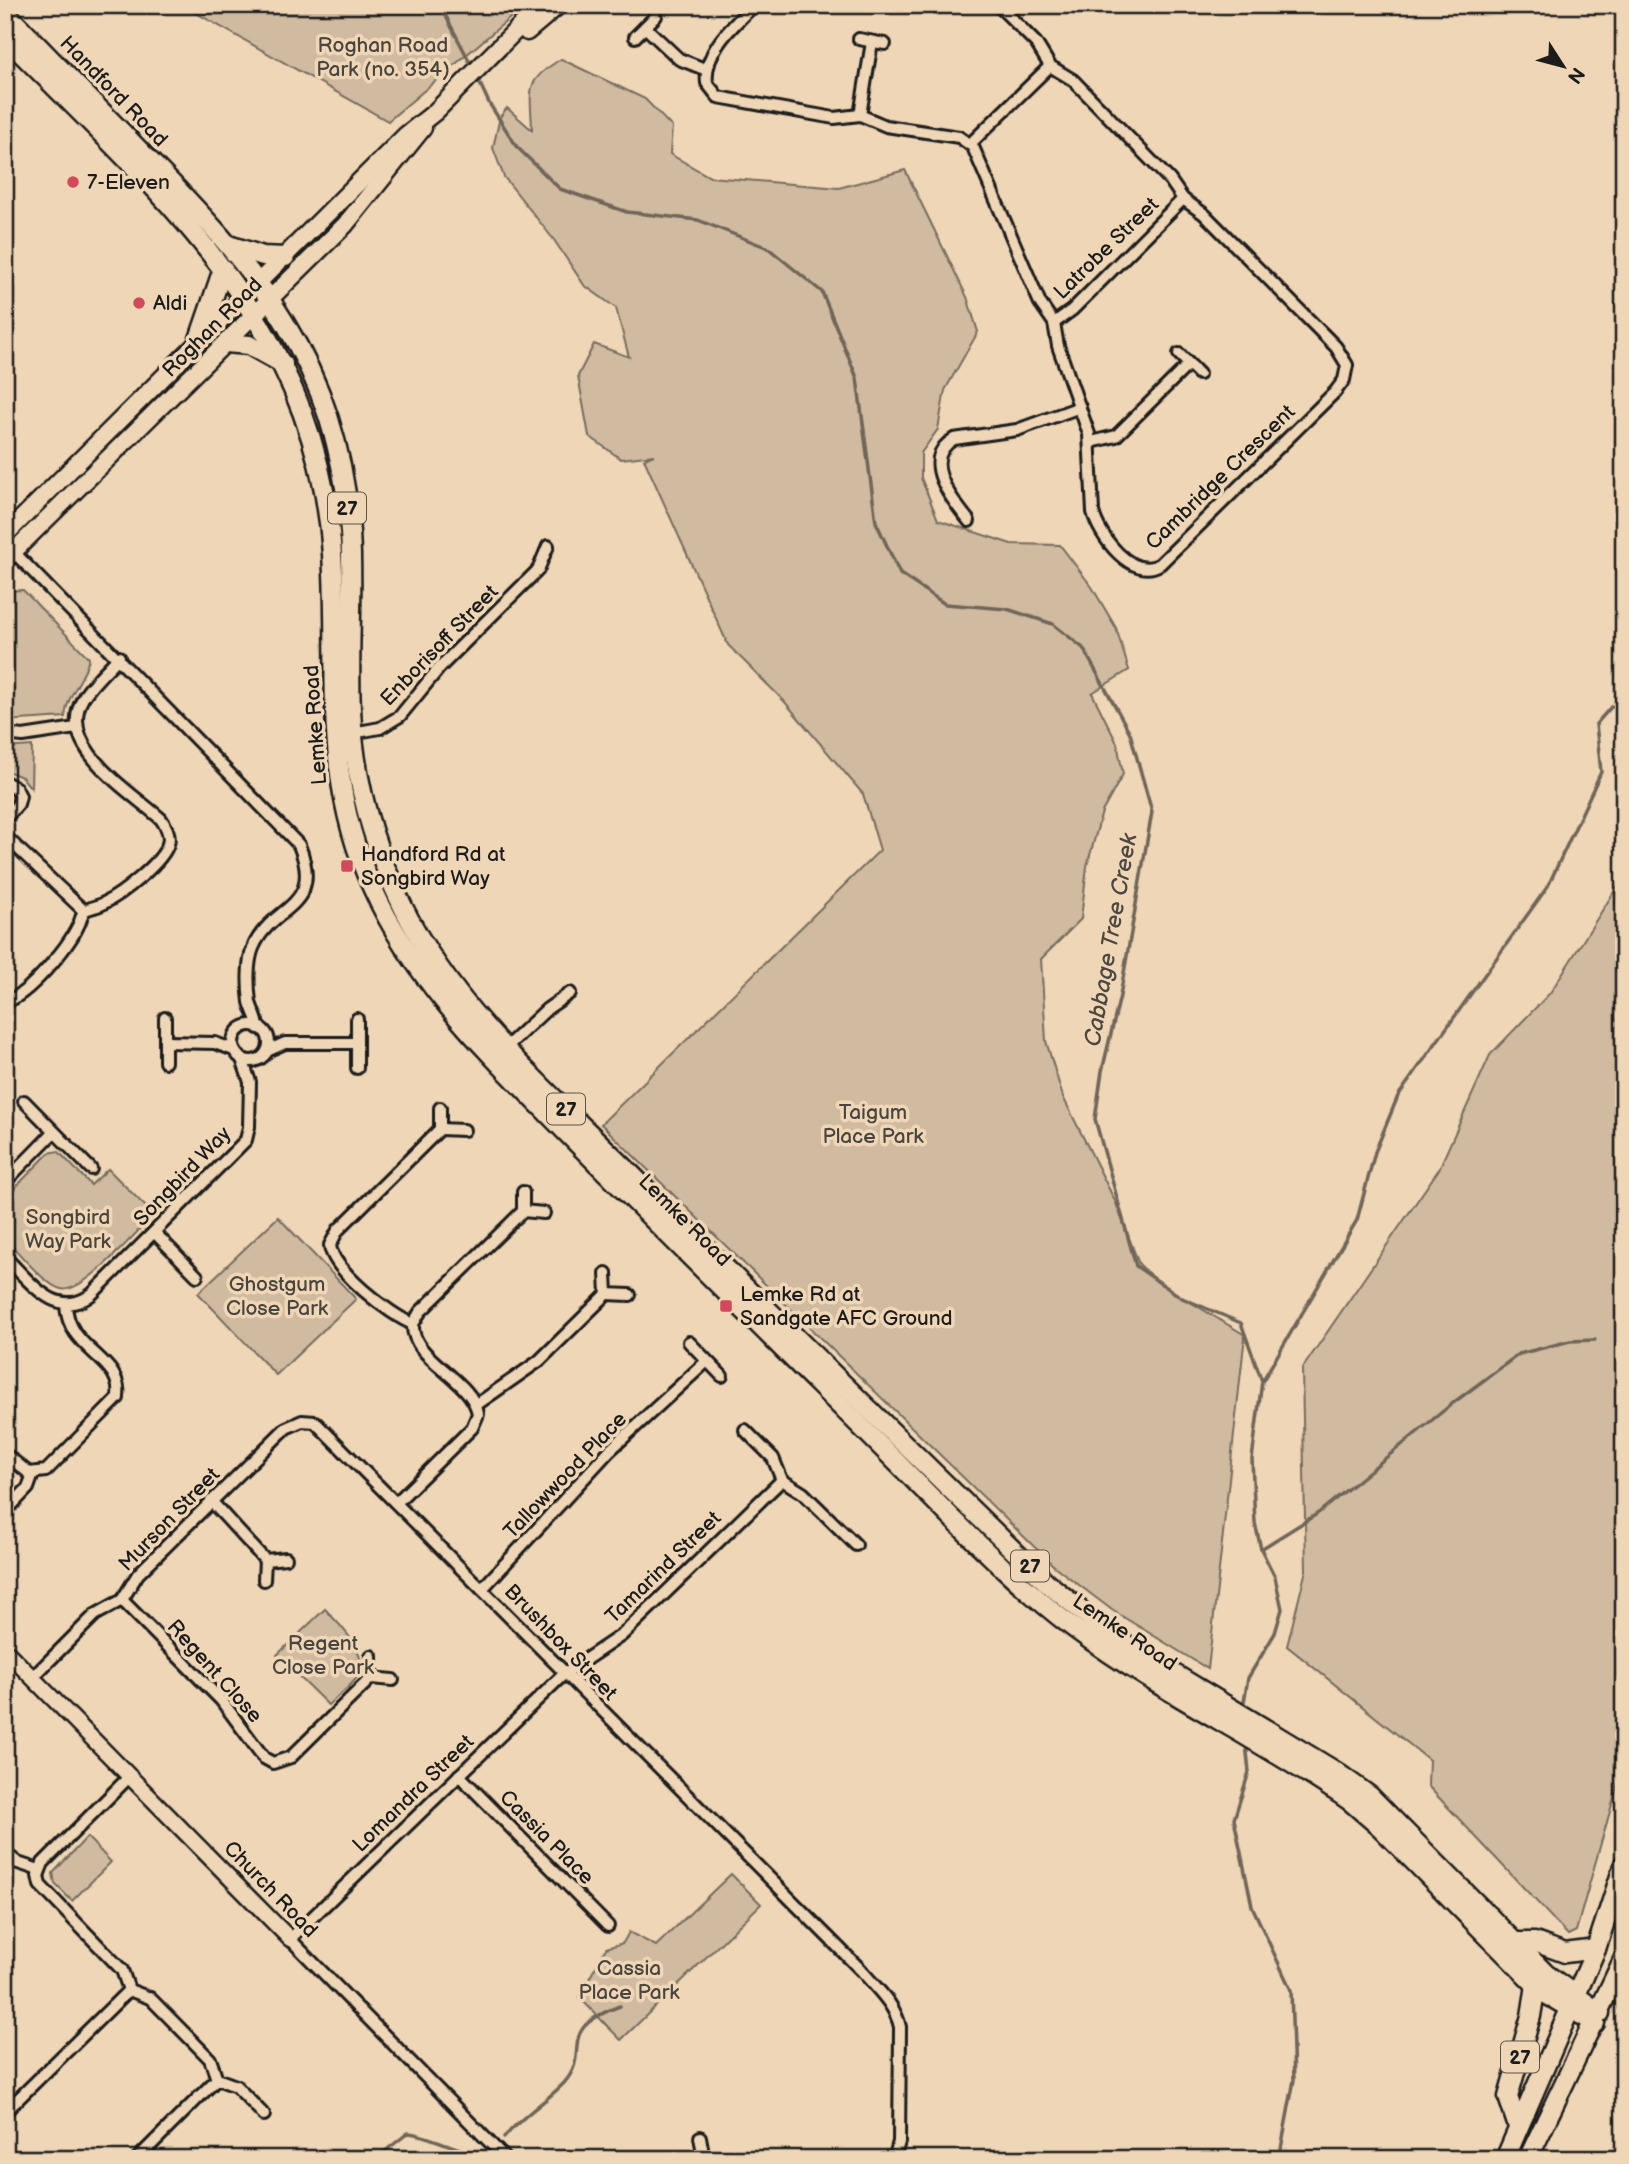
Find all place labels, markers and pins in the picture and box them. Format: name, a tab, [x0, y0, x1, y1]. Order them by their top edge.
place label: 7-Eleven	[87, 170, 170, 195]
marker: 7-Eleven	[65, 174, 81, 190]
place label: Aldi	[153, 291, 187, 316]
marker: Aldi	[131, 295, 147, 311]
place label: Handford Rd at Songbird Way	[361, 842, 506, 891]
marker: Handford Rd at Songbird Way	[339, 858, 355, 874]
place label: Lemke Rd at Sandgate AFC Ground	[740, 1282, 953, 1331]
marker: Lemke Rd at Sandgate AFC Ground	[718, 1298, 734, 1314]

